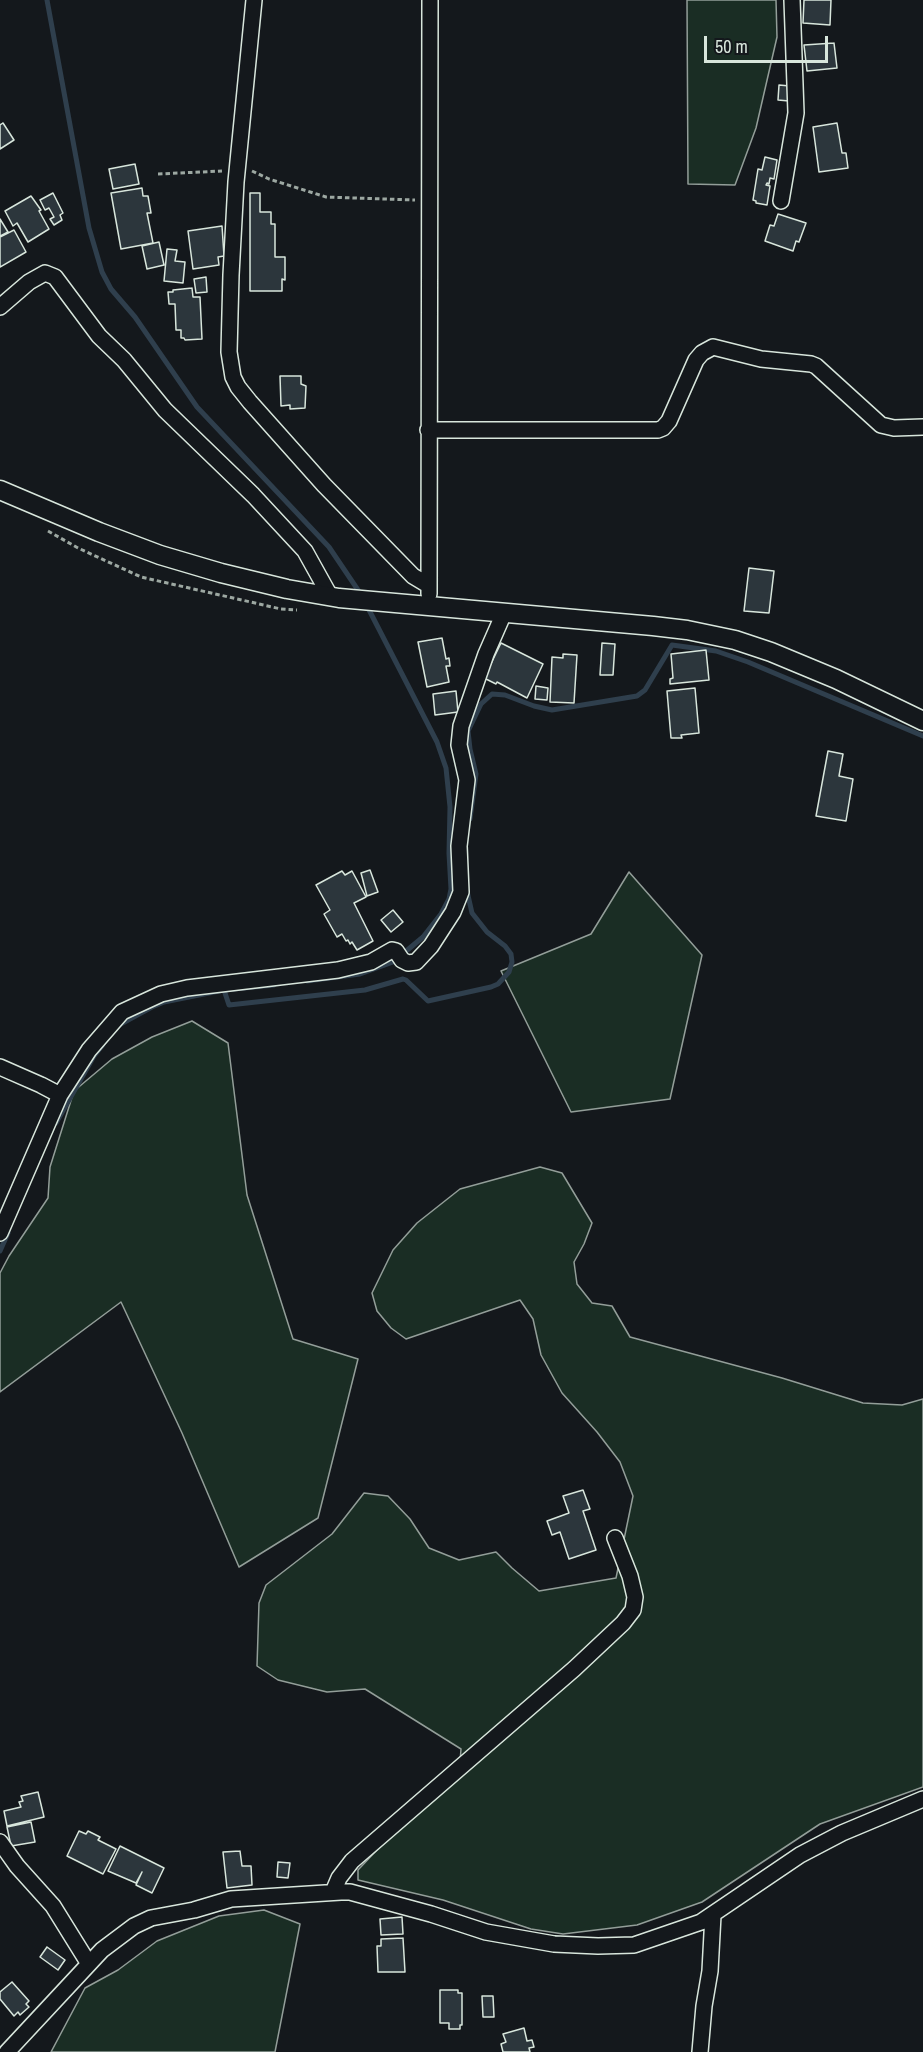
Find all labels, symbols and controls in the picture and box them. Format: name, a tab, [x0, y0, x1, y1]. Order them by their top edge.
scale bar	[707, 24, 832, 62]
text: 50 m	[715, 34, 748, 59]

